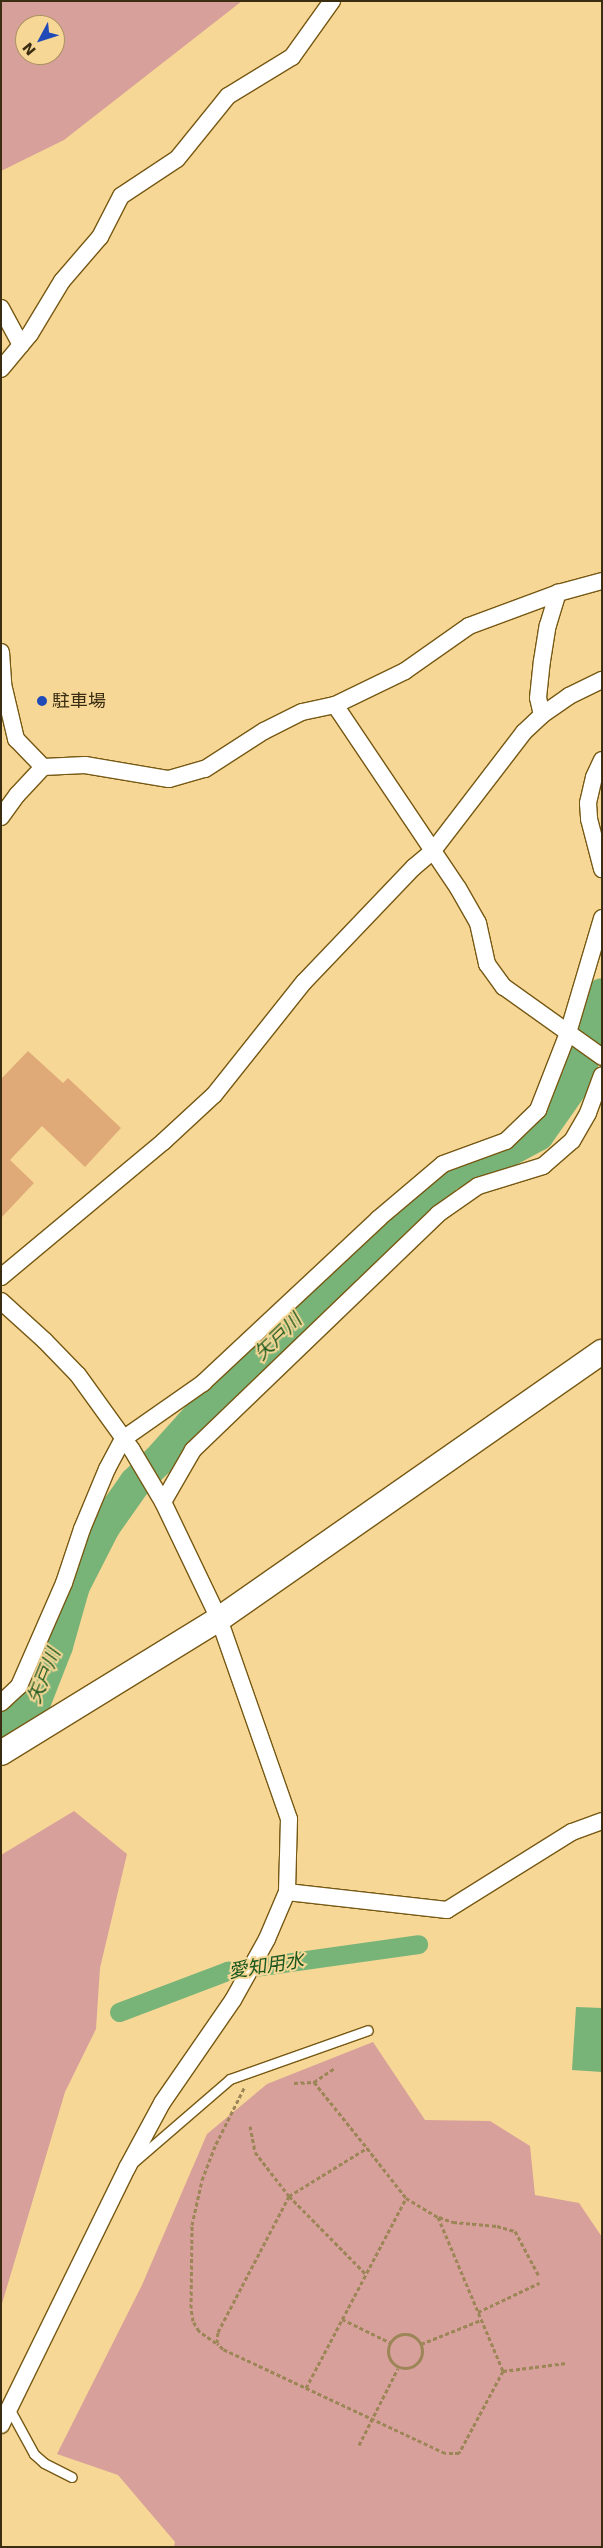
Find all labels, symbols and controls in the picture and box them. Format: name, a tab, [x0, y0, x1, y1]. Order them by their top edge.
north arrow	[15, 15, 65, 65]
text: N	[19, 39, 39, 59]
place label: 駐車場	[52, 690, 106, 712]
marker: 駐車場	[36, 695, 48, 707]
water label: 矢戸川	[250, 1309, 306, 1365]
water label: 矢戸川	[23, 1645, 65, 1707]
water label: 愛知用水	[227, 1949, 305, 1983]

